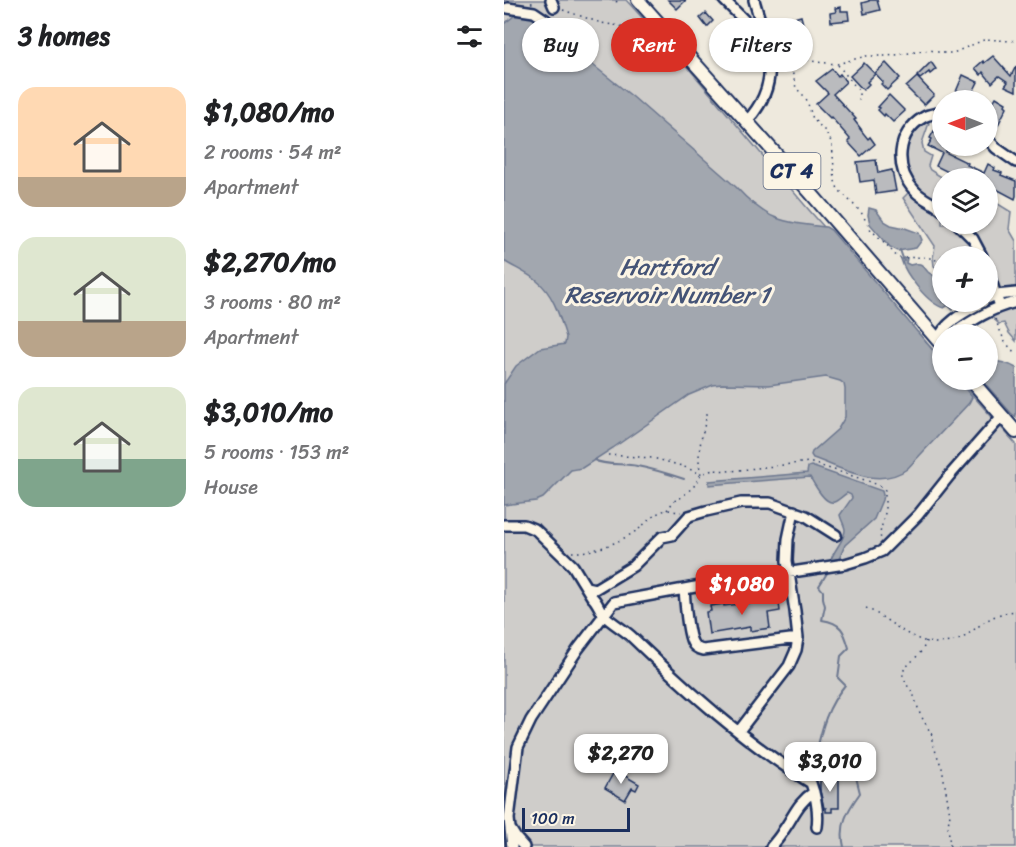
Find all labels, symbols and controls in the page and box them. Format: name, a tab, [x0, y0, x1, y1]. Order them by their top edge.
text: 3 homes	[18, 13, 110, 59]
chip: Buy	[522, 18, 599, 72]
chip: Rent	[611, 18, 697, 72]
chip: Filters	[709, 18, 813, 72]
icon: filters	[453, 20, 486, 53]
text: $1,080/mo	[204, 89, 334, 135]
north arrow	[932, 90, 998, 156]
map controls	[932, 90, 998, 390]
icon: home	[66, 111, 138, 183]
text: 2 rooms · 54 m²	[204, 135, 342, 170]
road number: CT 4	[764, 153, 820, 189]
button: layers	[932, 168, 998, 234]
text: Apartment	[204, 170, 298, 205]
text: $2,270/mo	[204, 239, 336, 285]
water label: Hartford Reservoir Number 1	[565, 246, 773, 316]
button: +	[932, 246, 998, 312]
icon: home	[66, 261, 138, 333]
text: 3 rooms · 80 m²	[204, 285, 341, 320]
text: Apartment	[204, 320, 298, 355]
button: −	[932, 324, 998, 390]
text: $3,010/mo	[204, 389, 333, 435]
icon: home	[66, 411, 138, 483]
text: 5 rooms · 153 m²	[204, 435, 349, 470]
text: House	[204, 470, 258, 505]
pin: $1,080	[693, 565, 791, 616]
text: $1,080	[710, 567, 774, 602]
pin: $2,270	[572, 734, 670, 785]
text: $2,270	[588, 736, 654, 771]
pin: $3,010	[781, 742, 879, 793]
text: $3,010	[798, 744, 862, 779]
text: 100 m	[531, 804, 575, 833]
scale bar	[522, 805, 630, 832]

